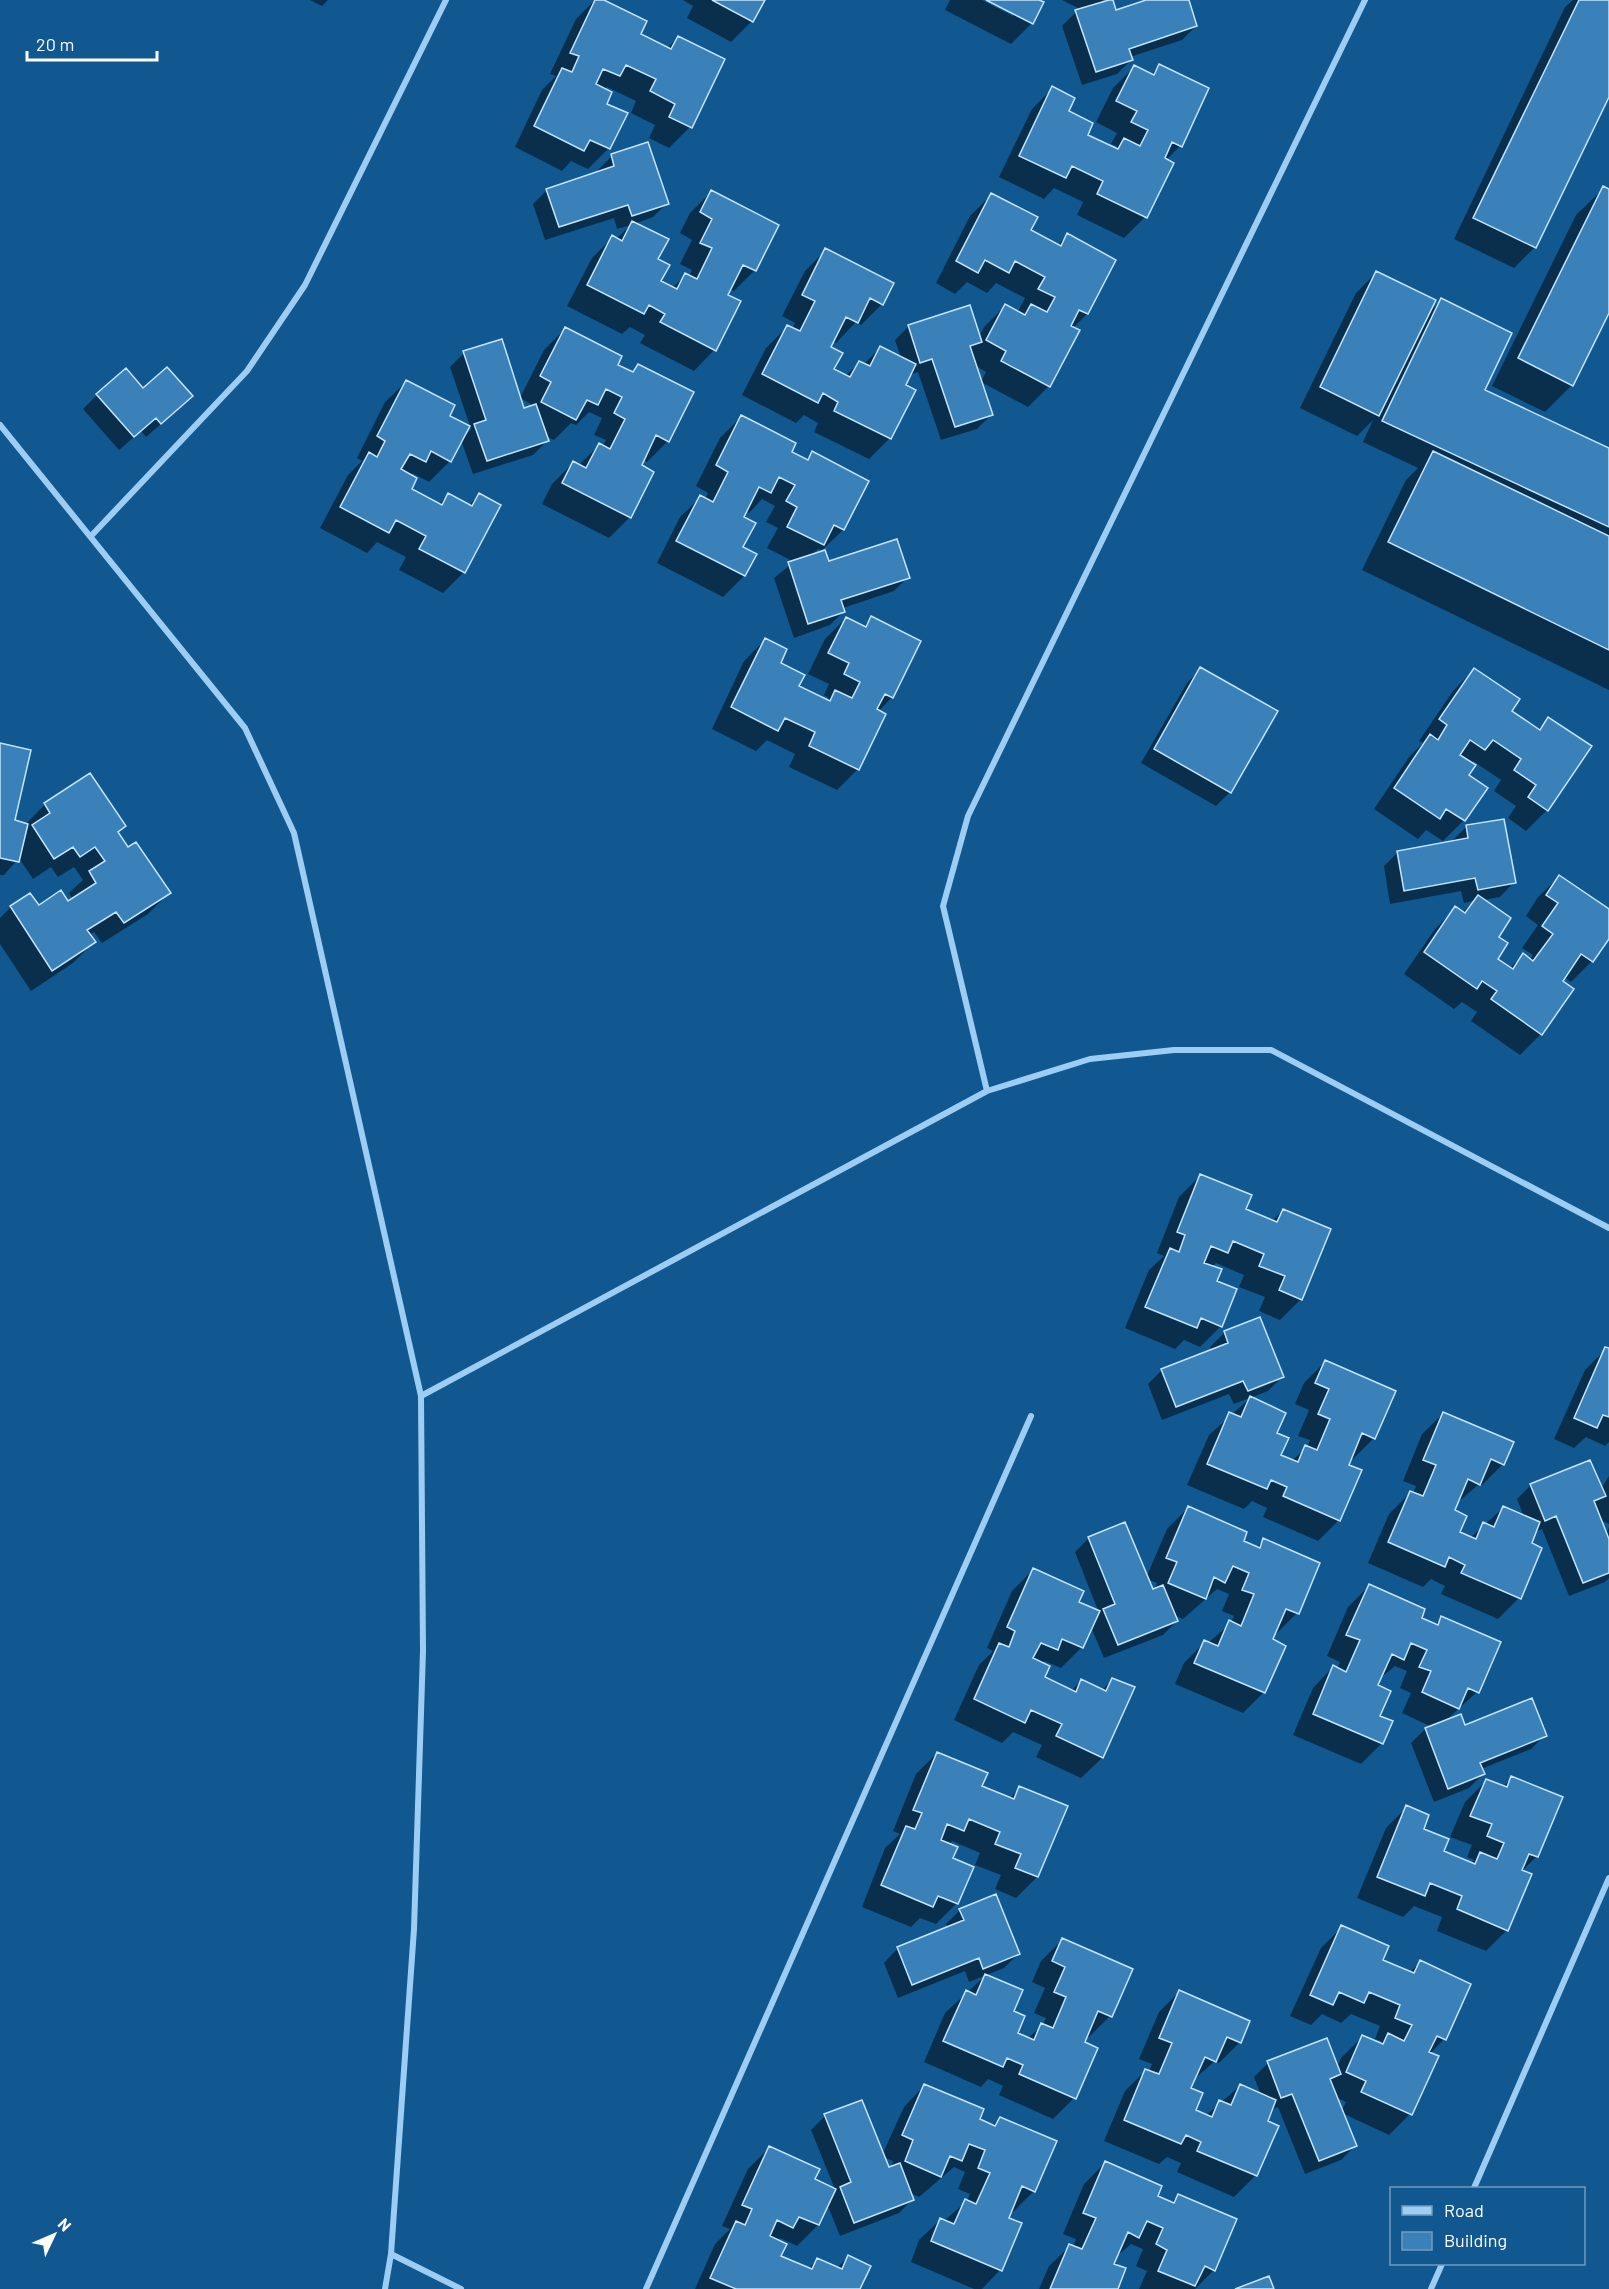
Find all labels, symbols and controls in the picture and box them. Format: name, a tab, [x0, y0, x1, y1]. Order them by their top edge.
scale bar	[27, 24, 158, 62]
text: 20 m	[36, 33, 74, 55]
legend	[1390, 2187, 1585, 2265]
text: Road	[1444, 2199, 1484, 2221]
north arrow	[24, 2205, 84, 2265]
text: N	[55, 2214, 76, 2235]
text: Building	[1444, 2229, 1507, 2251]

